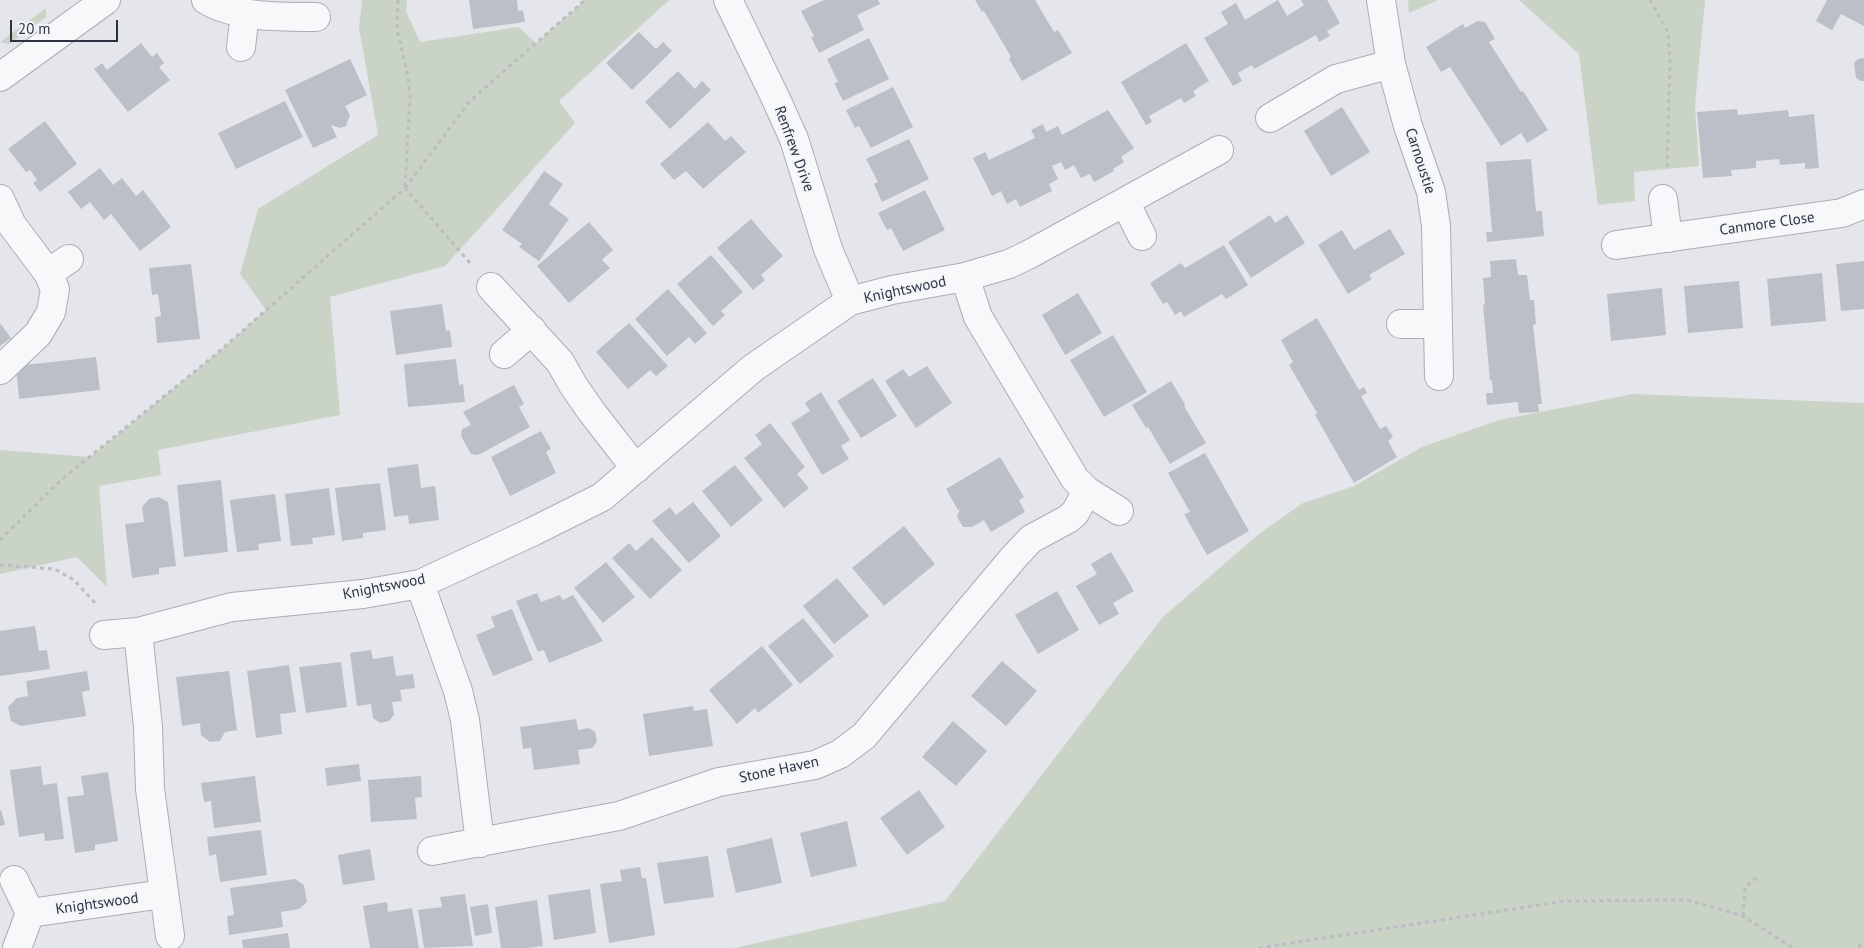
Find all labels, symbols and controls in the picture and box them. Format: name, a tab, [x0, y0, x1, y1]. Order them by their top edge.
scale bar	[12, 10, 120, 42]
text: 20 m	[18, 19, 51, 38]
street label: Renfrew Drive	[770, 104, 818, 194]
street label: Carnoustie	[1401, 126, 1439, 196]
street label: Canmore Close	[1718, 208, 1816, 240]
street label: Knightswood	[862, 273, 948, 307]
street label: Knightswood	[341, 570, 427, 604]
street label: Stone Haven	[737, 753, 821, 787]
street label: Knightswood	[54, 889, 140, 919]

